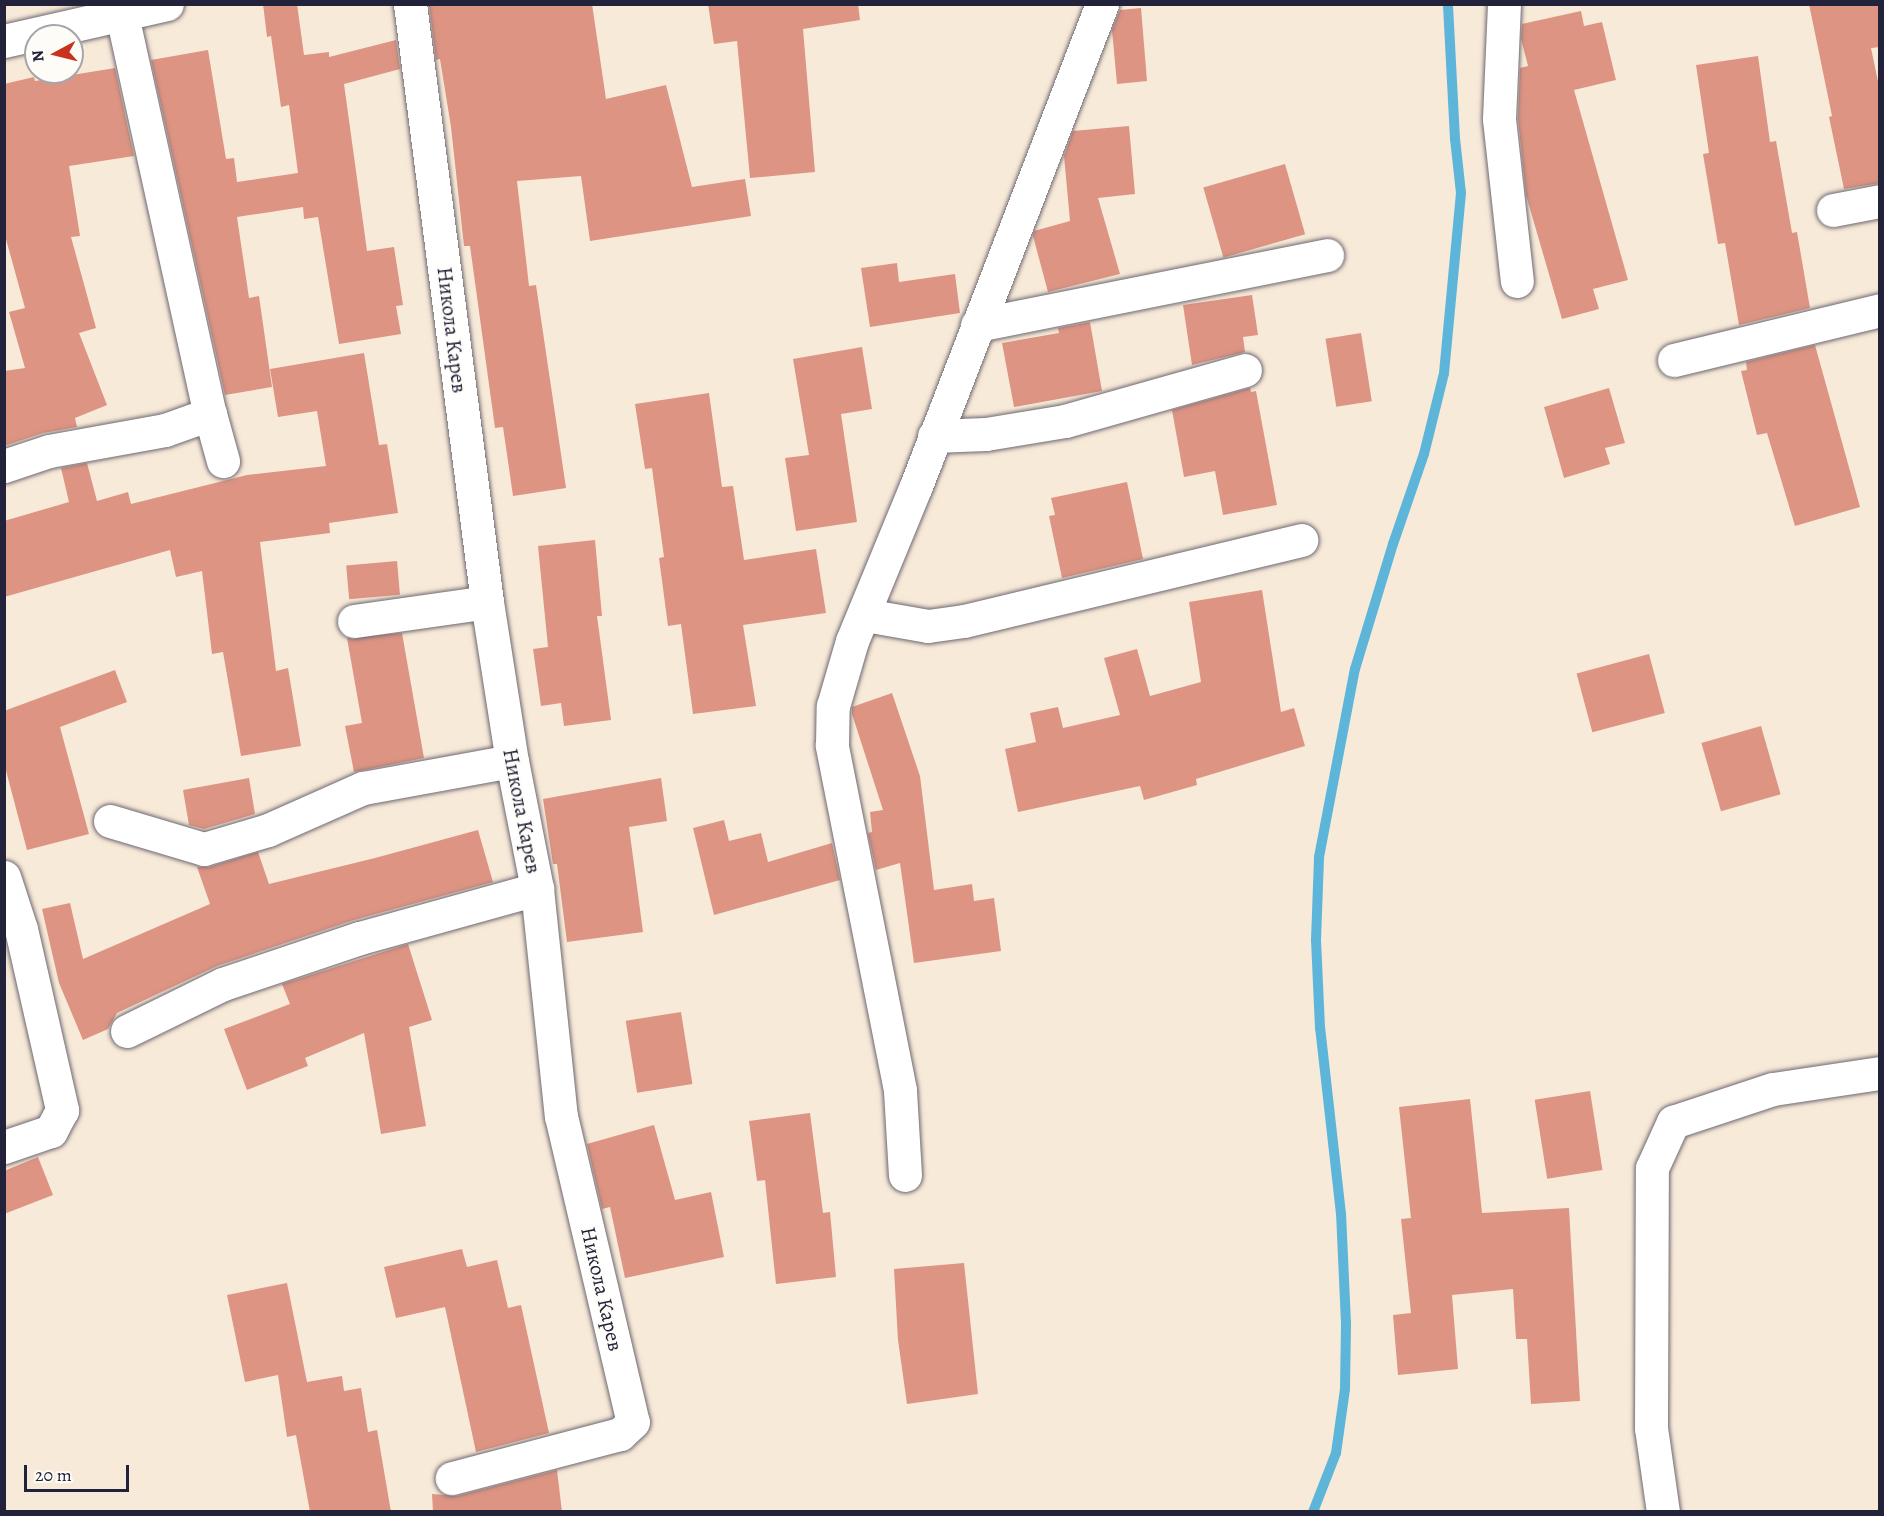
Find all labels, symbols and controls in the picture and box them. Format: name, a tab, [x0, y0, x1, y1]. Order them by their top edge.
north arrow	[24, 24, 84, 84]
text: N	[26, 49, 50, 63]
street label: Никола Карев	[432, 266, 472, 394]
street label: Никола Карев	[498, 746, 546, 876]
street label: Никола Карев	[575, 1224, 629, 1354]
scale bar	[27, 1453, 132, 1491]
text: 20 m	[35, 1463, 72, 1487]

